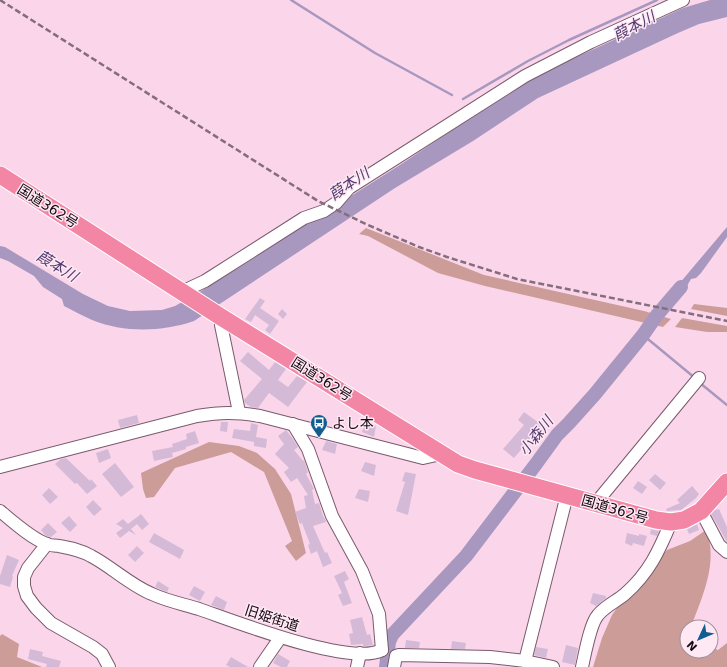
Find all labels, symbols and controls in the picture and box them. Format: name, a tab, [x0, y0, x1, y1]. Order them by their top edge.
water label: 葭本川	[610, 7, 660, 45]
water label: 葭本川	[325, 163, 374, 204]
street label: 国道362号	[15, 181, 81, 231]
water label: 葭本川	[33, 247, 83, 286]
street label: 国道362号	[289, 354, 355, 404]
water label: 小森川	[515, 411, 558, 459]
bus stop icon: よし本	[309, 413, 329, 438]
place label: よし本	[332, 415, 374, 431]
street label: 国道362号	[580, 492, 650, 526]
street label: 旧姫街道	[243, 602, 301, 634]
north arrow	[679, 619, 719, 659]
text: N	[684, 638, 700, 653]

